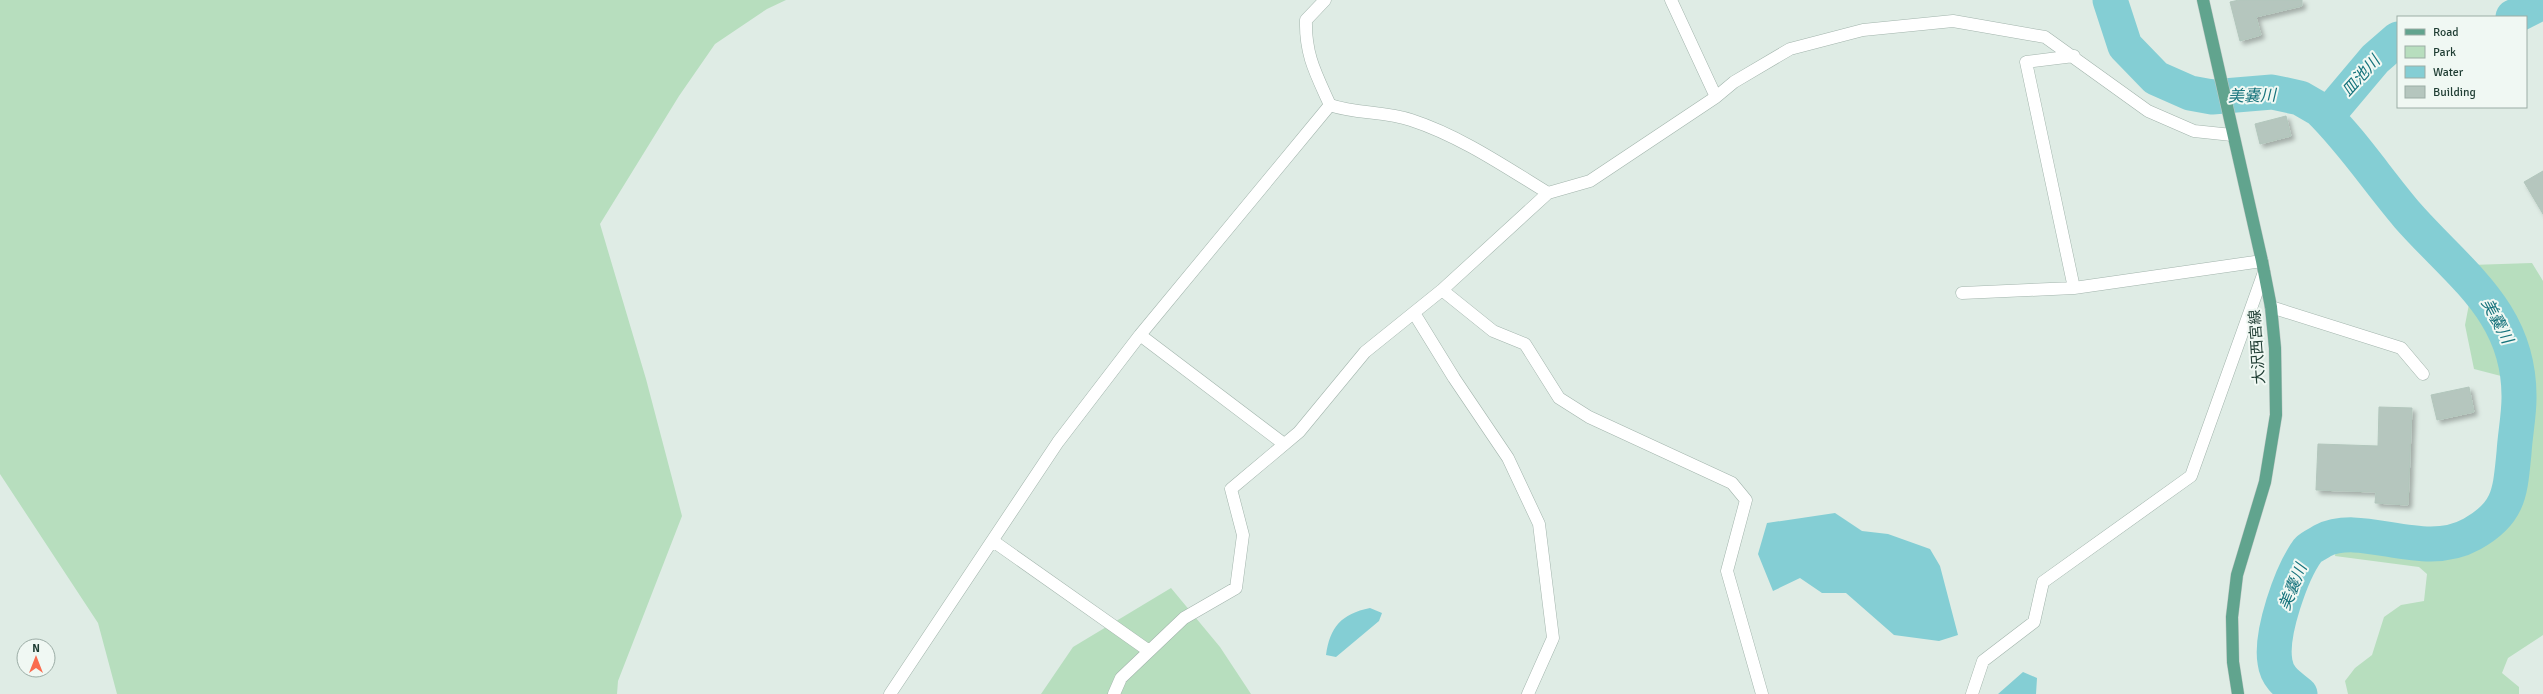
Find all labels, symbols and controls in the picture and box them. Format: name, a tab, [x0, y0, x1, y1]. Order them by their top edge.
legend	[2397, 16, 2527, 108]
text: Road	[2433, 25, 2459, 40]
text: Park	[2433, 45, 2456, 60]
water label: 皿池川	[2338, 50, 2386, 101]
text: Water	[2433, 65, 2464, 80]
text: Building	[2433, 85, 2476, 100]
water label: 美嚢川	[2228, 86, 2278, 106]
water label: 美嚢川	[2477, 295, 2518, 349]
street label: 大沢西宮線	[2245, 309, 2269, 385]
water label: 美嚢川	[2275, 559, 2312, 613]
north arrow	[16, 638, 56, 678]
text: N	[32, 642, 40, 655]

